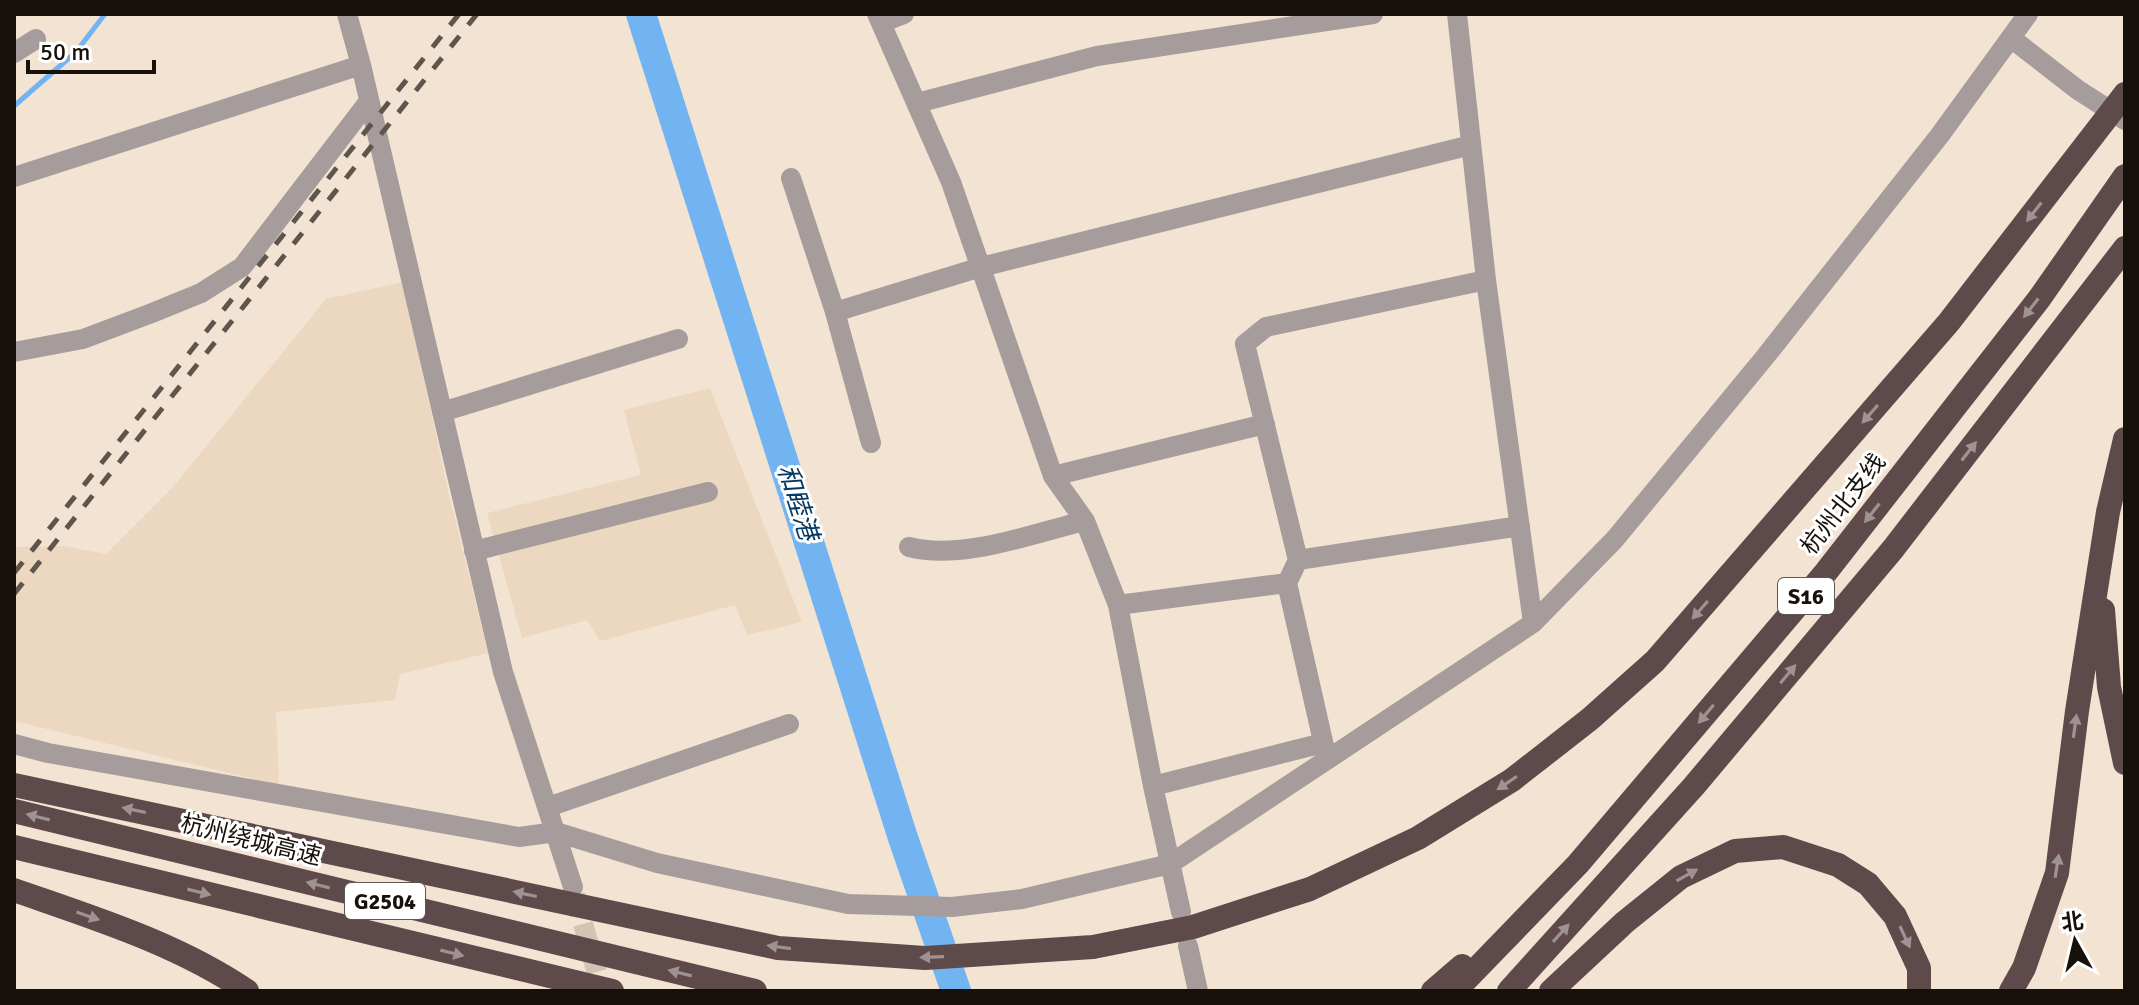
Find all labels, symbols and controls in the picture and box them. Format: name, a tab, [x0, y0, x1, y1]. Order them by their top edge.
scale bar	[28, 24, 154, 74]
text: 50 m	[40, 37, 90, 67]
one-way arrow	[2027, 202, 2043, 222]
one-way arrow	[2024, 298, 2040, 318]
one-way arrow	[1862, 403, 1879, 423]
one-way arrow	[1961, 441, 1977, 461]
street label: 杭州北支线	[1794, 447, 1892, 561]
water label: 和睦港	[770, 460, 826, 548]
one-way arrow	[1864, 503, 1880, 523]
road number: S16	[1778, 578, 1834, 614]
one-way arrow	[1691, 600, 1709, 620]
one-way arrow	[1779, 665, 1796, 685]
one-way arrow	[1698, 704, 1715, 724]
one-way arrow	[2069, 714, 2082, 739]
one-way arrow	[1496, 775, 1517, 790]
one-way arrow	[121, 804, 146, 816]
street label: 杭州绕城高速	[178, 808, 324, 872]
one-way arrow	[26, 810, 51, 822]
one-way arrow	[2051, 853, 2064, 878]
one-way arrow	[1676, 868, 1698, 882]
one-way arrow	[305, 878, 330, 890]
road number: G2504	[345, 883, 425, 919]
one-way arrow	[186, 886, 211, 898]
one-way arrow	[512, 887, 537, 900]
north arrow	[2035, 901, 2115, 981]
text: 北	[2060, 907, 2085, 937]
one-way arrow	[76, 910, 100, 922]
one-way arrow	[1552, 924, 1570, 943]
one-way arrow	[1898, 925, 1912, 949]
one-way arrow	[766, 940, 791, 953]
one-way arrow	[439, 947, 464, 959]
one-way arrow	[919, 951, 944, 964]
one-way arrow	[667, 966, 692, 978]

